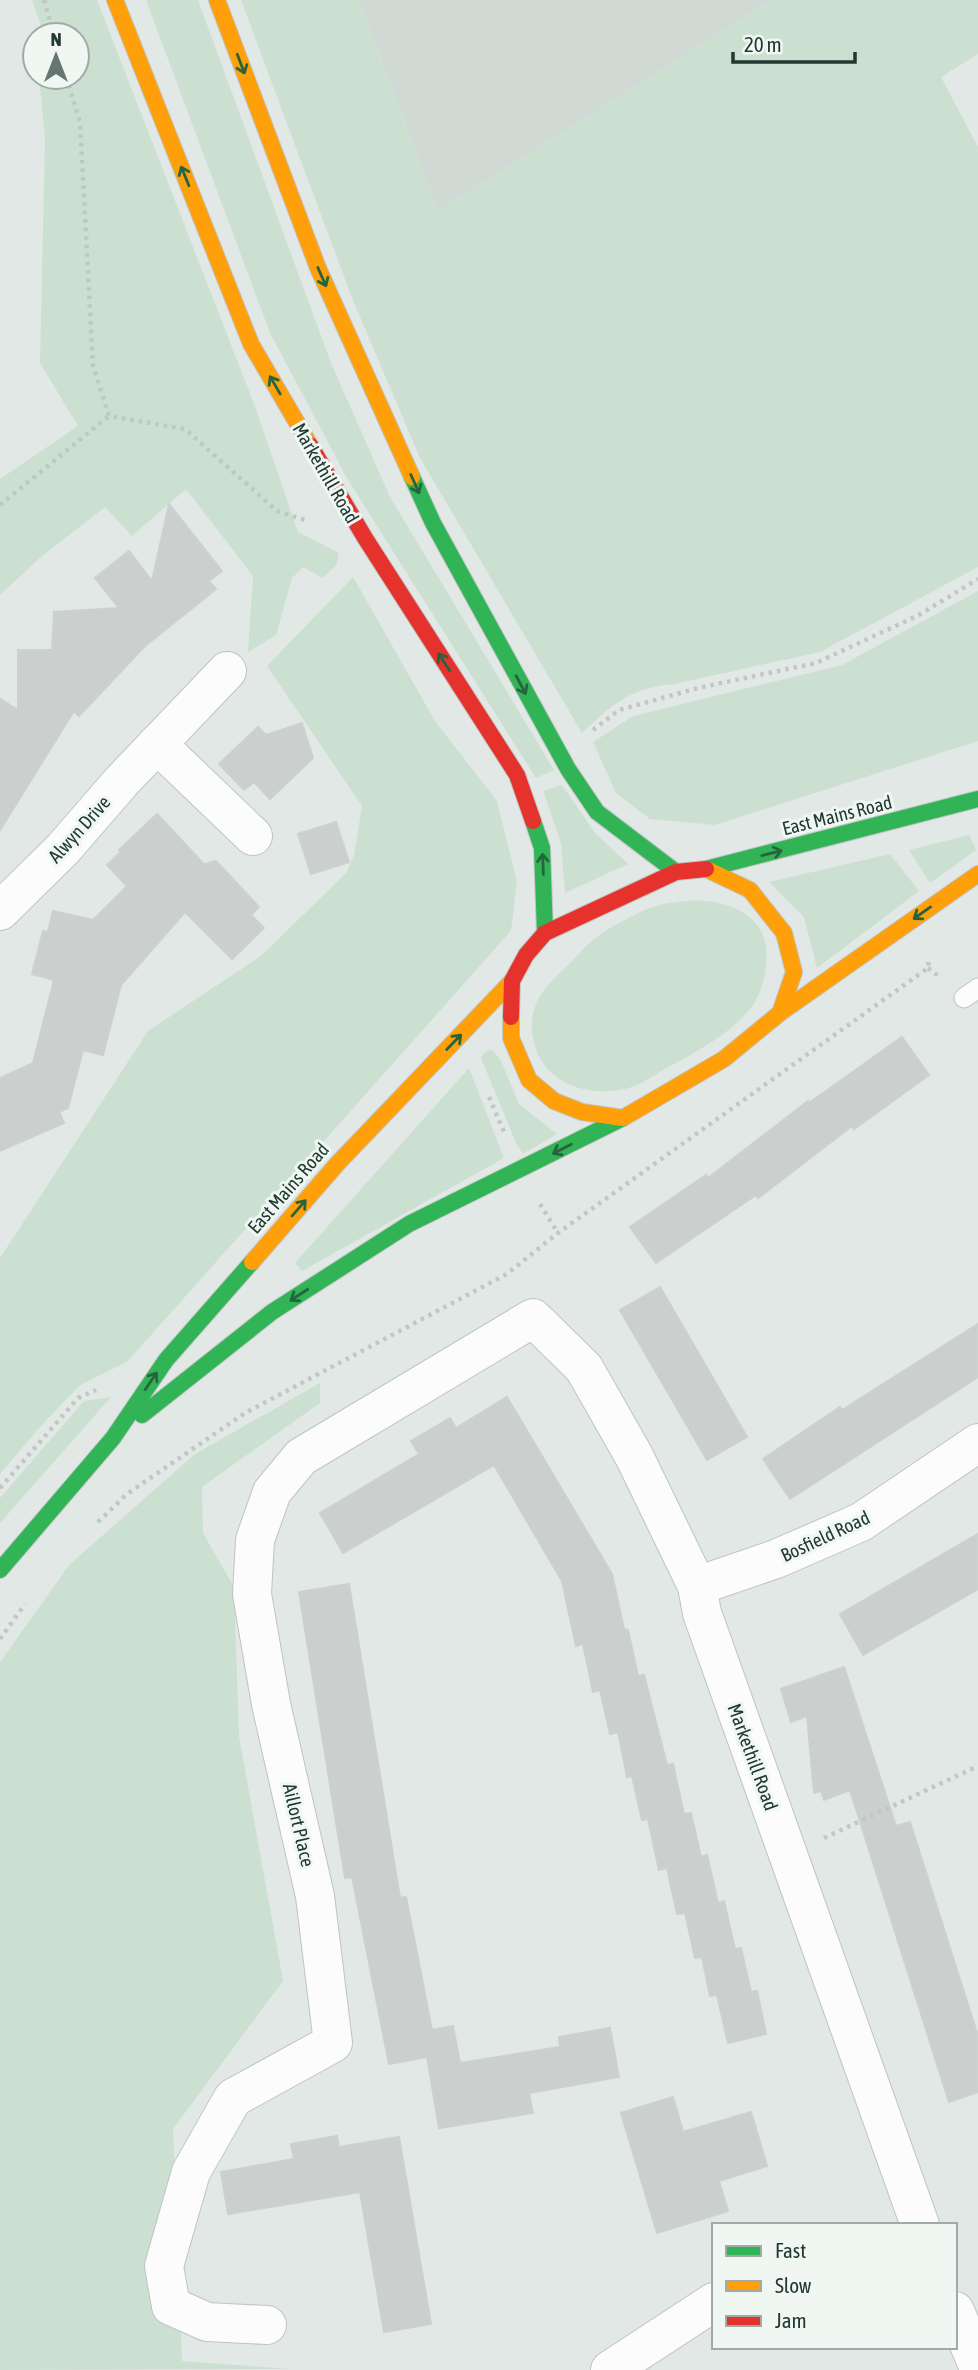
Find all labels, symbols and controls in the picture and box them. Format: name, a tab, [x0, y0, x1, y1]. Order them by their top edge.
north arrow	[21, 21, 91, 91]
scale bar	[733, 21, 856, 65]
text: N	[50, 28, 62, 50]
text: 20 m	[744, 32, 782, 56]
one-way arrow	[236, 52, 248, 74]
one-way arrow	[177, 166, 190, 188]
one-way arrow	[316, 265, 329, 287]
one-way arrow	[268, 375, 282, 395]
street label: Markethill Road	[289, 419, 363, 527]
one-way arrow	[409, 473, 422, 494]
one-way arrow	[437, 653, 451, 673]
one-way arrow	[514, 675, 528, 695]
street label: Alwyn Drive	[43, 791, 115, 867]
street label: East Mains Road	[780, 791, 894, 839]
one-way arrow	[760, 845, 783, 859]
one-way arrow	[536, 853, 549, 876]
one-way arrow	[913, 906, 932, 920]
one-way arrow	[446, 1034, 463, 1051]
street label: East Mains Road	[243, 1138, 333, 1238]
one-way arrow	[552, 1142, 573, 1156]
one-way arrow	[290, 1200, 307, 1217]
one-way arrow	[290, 1288, 309, 1302]
one-way arrow	[145, 1372, 159, 1392]
street label: Bosfield Road	[777, 1506, 873, 1566]
street label: Markethill Road	[724, 1701, 782, 1813]
street label: Aillort Place	[279, 1781, 319, 1869]
legend	[712, 2223, 957, 2349]
text: Fast	[775, 2238, 806, 2262]
text: Slow	[775, 2273, 812, 2297]
text: Jam	[775, 2308, 807, 2332]

